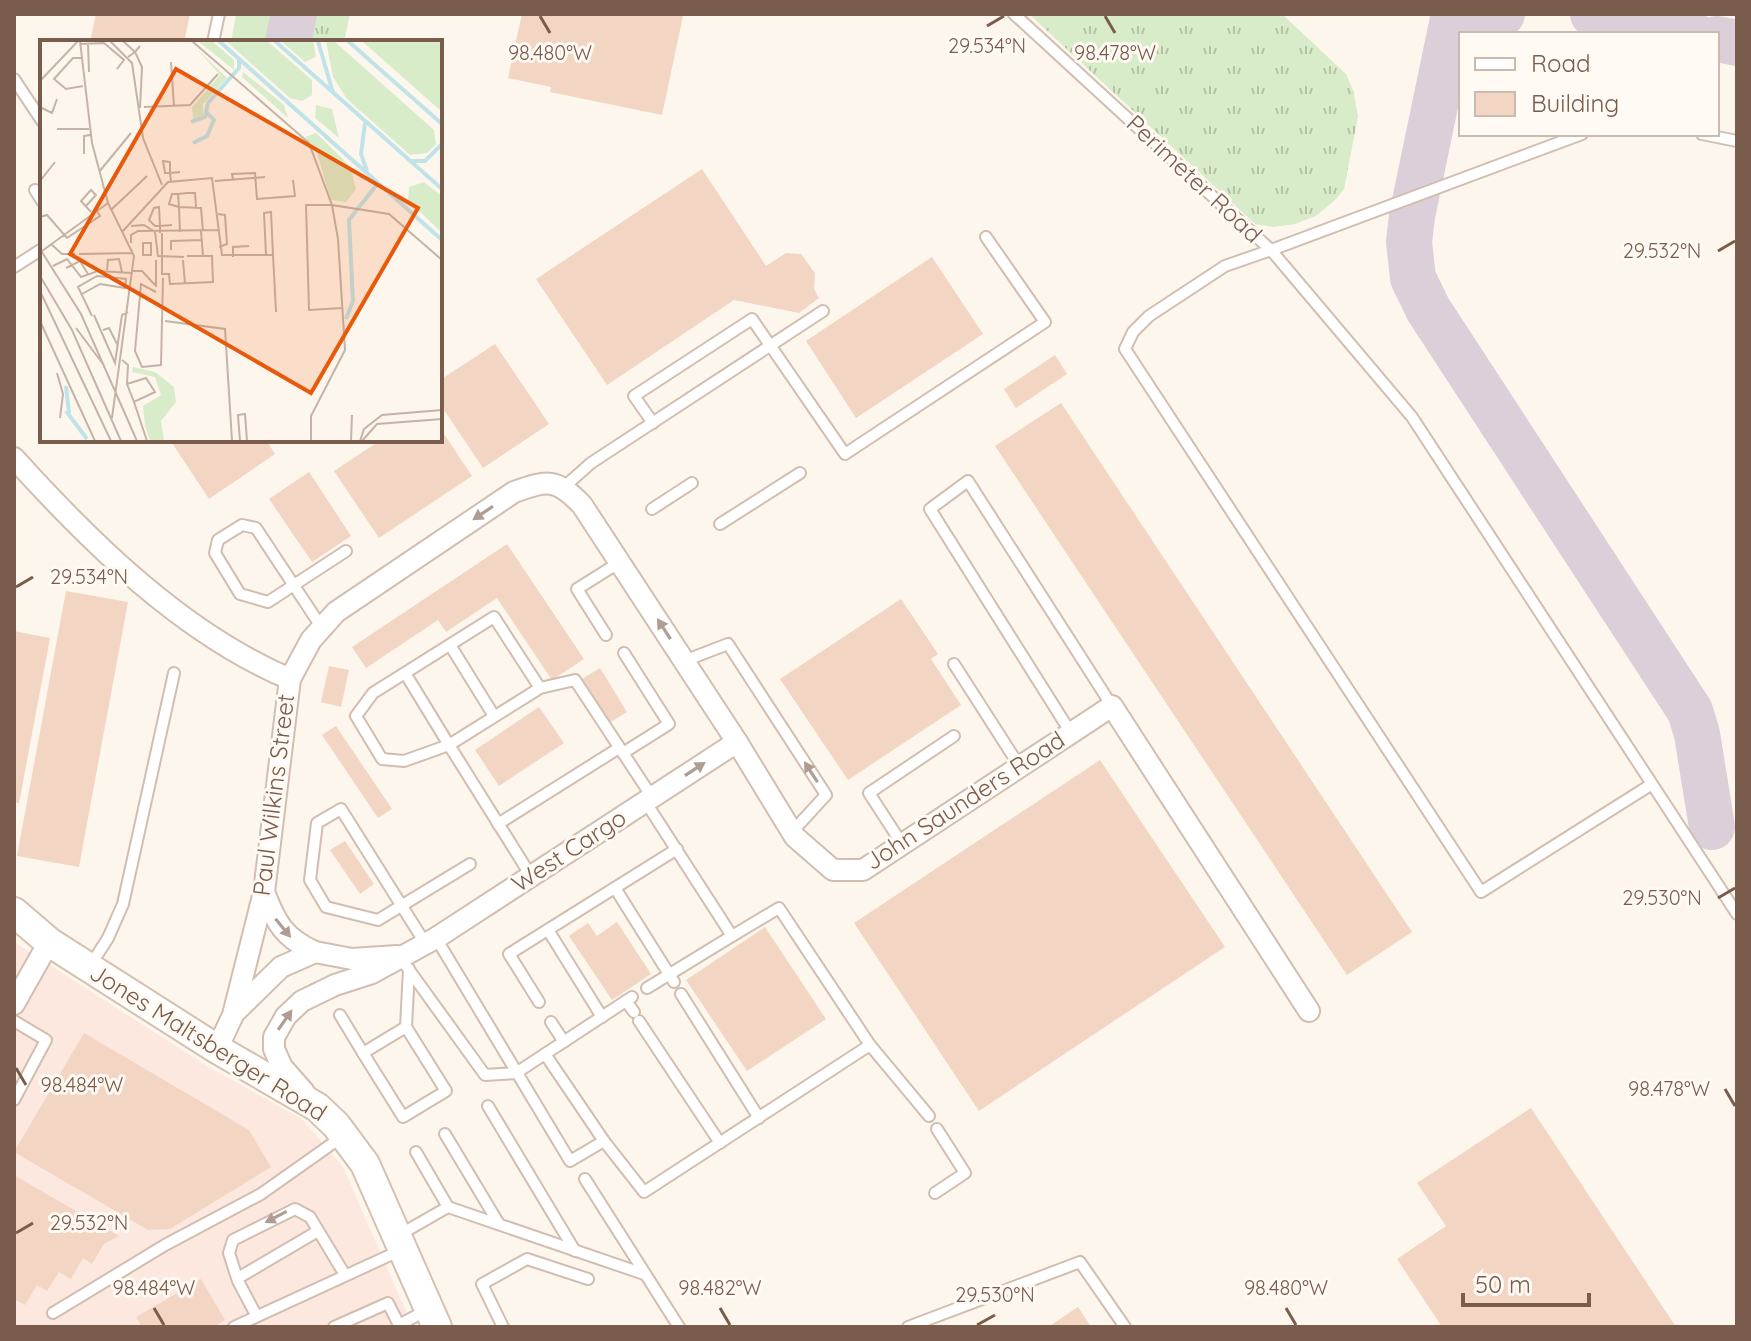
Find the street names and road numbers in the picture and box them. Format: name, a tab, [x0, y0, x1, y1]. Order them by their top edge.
street label: Perimeter Road	[1121, 108, 1269, 249]
street label: Paul Wilkins Street	[246, 692, 300, 898]
street label: John Saunders Road	[859, 724, 1070, 876]
street label: West Cargo	[506, 802, 631, 898]
street label: Jones Maltsberger Road	[85, 957, 332, 1127]

